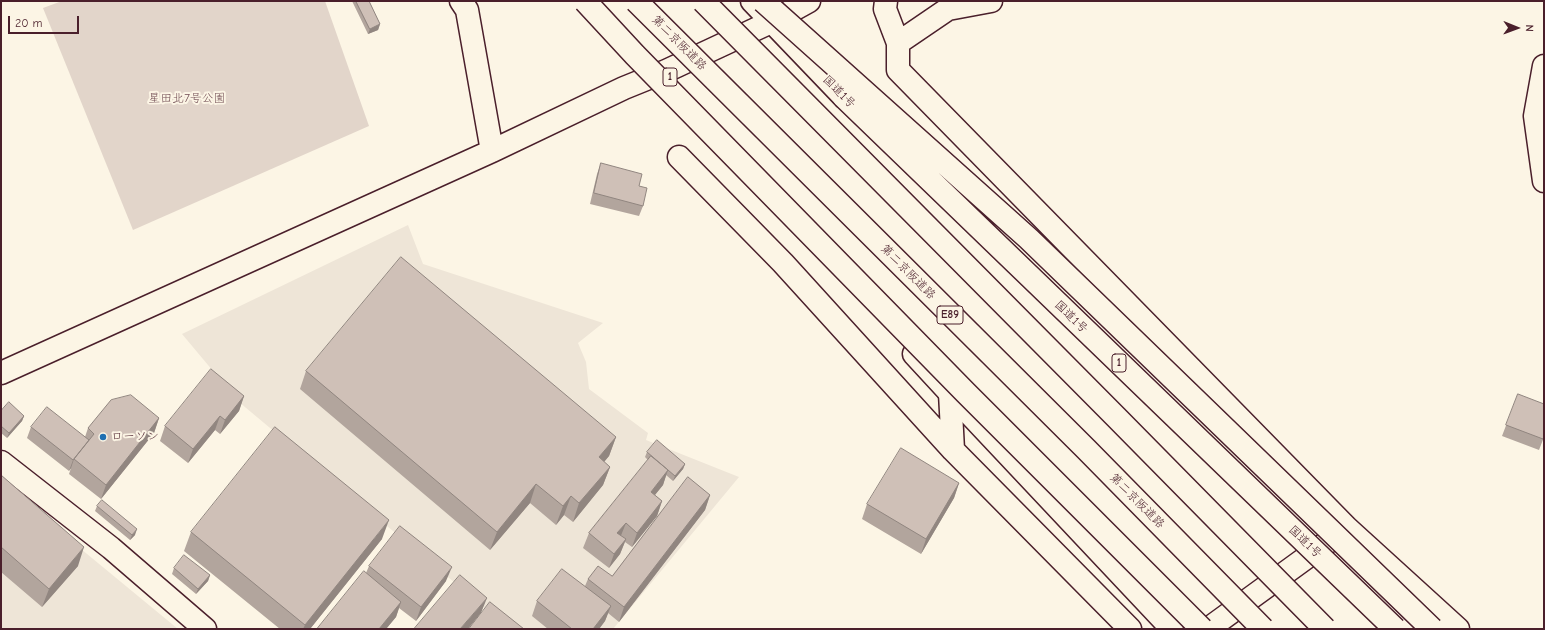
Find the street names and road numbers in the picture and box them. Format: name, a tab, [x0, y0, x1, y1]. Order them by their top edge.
street label: 第二京阪道路	[648, 12, 710, 74]
road number: 1	[663, 68, 677, 86]
street label: 国道1号	[820, 73, 858, 111]
street label: 第二京阪道路	[877, 241, 939, 303]
street label: 国道1号	[1051, 298, 1091, 336]
road number: E89	[937, 306, 963, 324]
road number: 1	[1112, 354, 1126, 372]
street label: 第二京阪道路	[1106, 470, 1168, 532]
street label: 国道1号	[1285, 523, 1325, 561]

